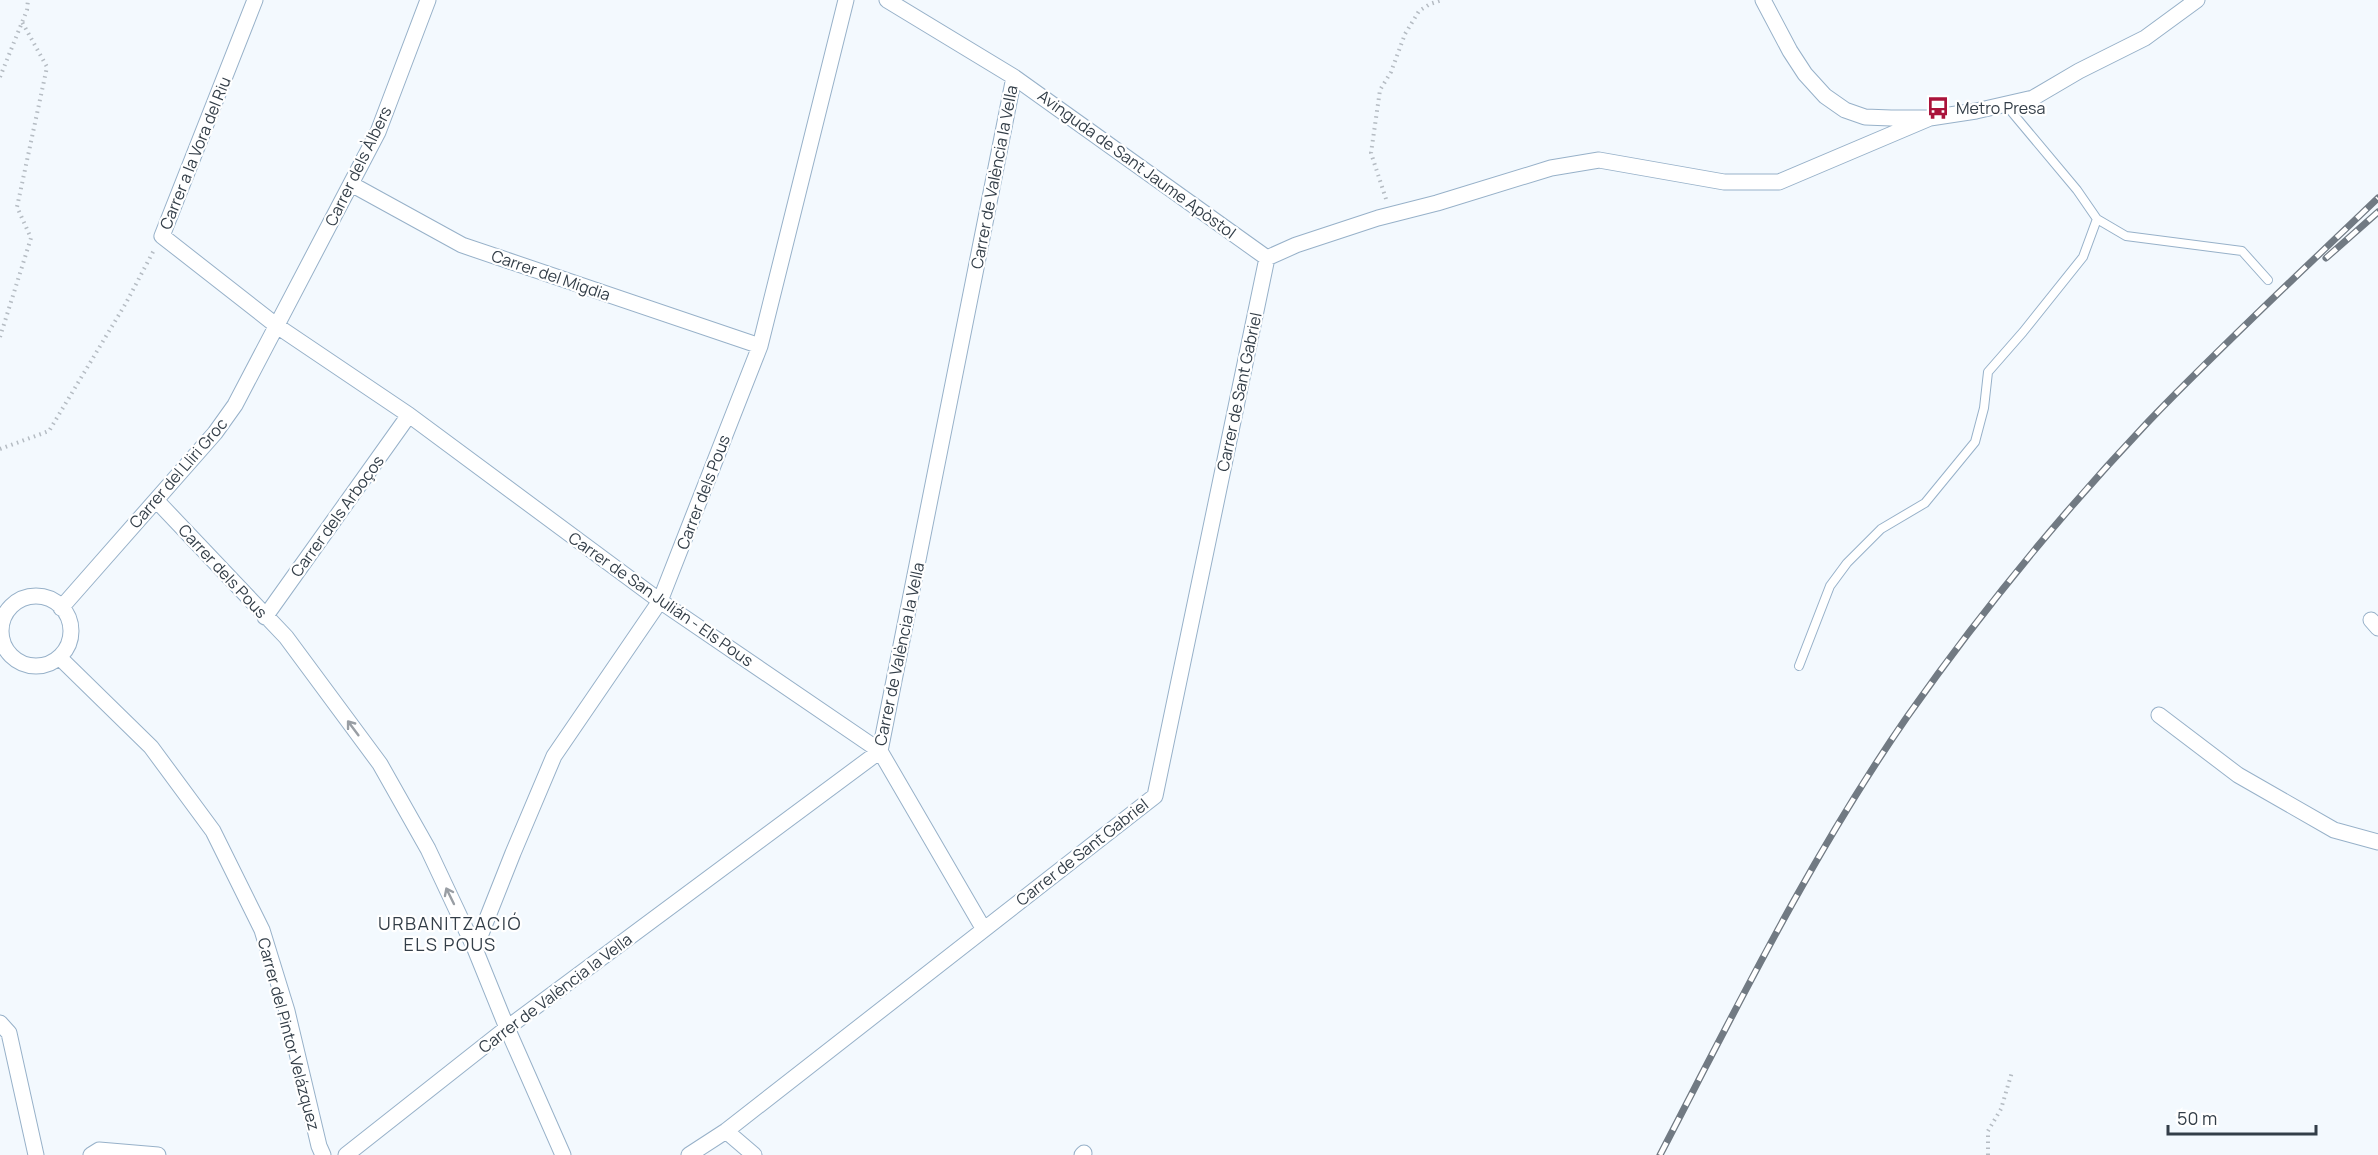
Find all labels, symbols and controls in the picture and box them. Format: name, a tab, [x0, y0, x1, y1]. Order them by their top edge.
street label: Carrer a la Vora del Riu	[154, 73, 236, 233]
street label: Carrer de València la Vella	[965, 83, 1023, 271]
street label: Avinguda de Sant Jaume Apòstol	[1034, 85, 1240, 243]
bus stop icon: Metro Presa	[1925, 95, 1951, 121]
place label: Metro Presa	[1956, 97, 2045, 119]
street label: Carrer dels Àlbers	[319, 102, 397, 230]
street label: Carrer del Migdia	[489, 244, 613, 306]
street label: Carrer de Sant Gabriel	[1211, 310, 1267, 474]
street label: Carrer del Lliri Groc	[124, 413, 232, 533]
street label: Carrer dels Pous	[671, 431, 735, 553]
street label: Carrer dels Arboços	[285, 451, 389, 581]
street label: Carrer dels Pous	[174, 519, 272, 623]
street label: Carrer de San Julián - Els Pous	[564, 527, 758, 671]
street label: Carrer de València la Vella	[869, 560, 929, 748]
one-way arrow	[347, 720, 359, 736]
street label: Carrer de Sant Gabriel	[1011, 793, 1153, 911]
one-way arrow	[444, 887, 456, 905]
district label: URBANITZACIÓ ELS POUS	[378, 911, 522, 956]
street label: Carrer de València la Vella	[474, 928, 636, 1058]
street label: Carrer del Pintor Velázquez	[253, 935, 325, 1133]
scale bar	[2168, 1098, 2316, 1136]
text: 50 m	[2177, 1106, 2217, 1130]

